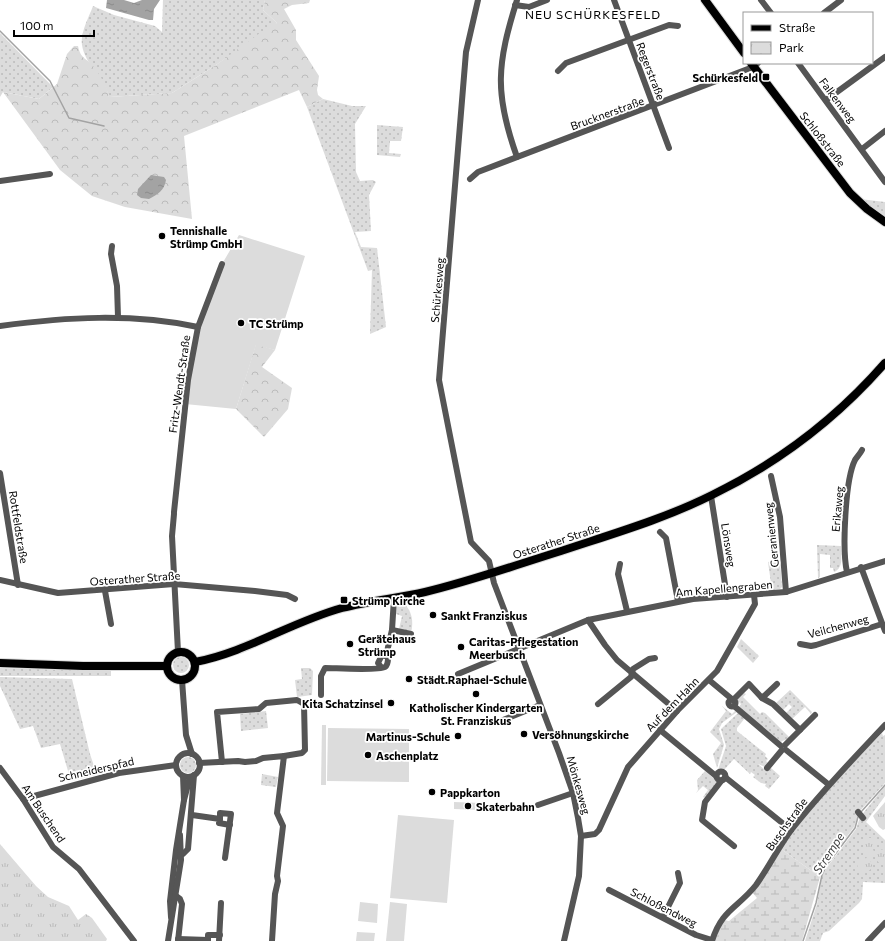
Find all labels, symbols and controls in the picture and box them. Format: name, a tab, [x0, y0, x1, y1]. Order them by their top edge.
district label: NEU SCHÜRKESFELD	[525, 7, 661, 21]
scale bar	[14, 12, 94, 38]
legend	[743, 12, 873, 64]
text: 100 m	[20, 18, 54, 32]
text: Straße	[779, 20, 815, 34]
street label: Regerstraße	[634, 40, 668, 102]
text: Park	[779, 40, 805, 54]
place label: Schürkesfeld	[692, 71, 758, 84]
marker: Schürkesfeld	[761, 72, 771, 82]
street label: Falkenweg	[817, 75, 859, 125]
street label: Brucknerstraße	[568, 94, 646, 132]
street label: Schloßstraße	[798, 109, 849, 169]
place label: Tennishalle Strümp GmbH	[170, 224, 243, 250]
marker: Tennishalle Strümp GmbH	[157, 231, 167, 241]
street label: Schürkesweg	[428, 257, 446, 323]
place label: TC Strümp	[249, 317, 304, 330]
marker: TC Strümp	[236, 318, 246, 328]
street label: Fritz-Wendt-Straße	[166, 334, 192, 434]
street label: Erikaweg	[829, 486, 845, 532]
street label: Rottfeldstraße	[7, 490, 31, 565]
street label: Geranienweg	[761, 502, 781, 568]
street label: Osterather Straße	[511, 521, 601, 561]
street label: Lönsweg	[719, 522, 739, 568]
street label: Osterather Straße	[89, 568, 181, 588]
street label: Am Kapellengraben	[675, 577, 773, 599]
place label: Strümp Kirche	[352, 594, 425, 607]
marker: Strümp Kirche	[339, 595, 349, 605]
place label: Sankt Franziskus	[441, 609, 527, 622]
marker: Sankt Franziskus	[428, 610, 438, 620]
street label: Veilchenweg	[806, 612, 870, 640]
place label: Gerätehaus Strümp	[358, 632, 416, 658]
place label: Caritas-Pflegestation Meerbusch	[469, 635, 578, 661]
marker: Gerätehaus Strümp	[345, 639, 355, 649]
marker: Caritas-Pflegestation Meerbusch	[456, 642, 466, 652]
place label: Städt.Raphael-Schule	[417, 673, 527, 686]
marker: Städt.Raphael-Schule	[404, 674, 414, 684]
street label: Auf dem Hahn	[643, 674, 701, 734]
marker: Katholischer Kindergarten St. Franziskus	[471, 689, 481, 699]
place label: Kita Schatzinsel	[302, 697, 383, 710]
marker: Kita Schatzinsel	[386, 698, 396, 708]
place label: Katholischer Kindergarten St. Franziskus	[409, 701, 543, 727]
place label: Versöhnungskirche	[532, 728, 629, 741]
marker: Versöhnungskirche	[519, 729, 529, 739]
place label: Martinus-Schule	[366, 730, 450, 743]
marker: Martinus-Schule	[453, 731, 463, 741]
place label: Aschenplatz	[376, 749, 439, 762]
marker: Aschenplatz	[363, 750, 373, 760]
street label: Schneiderspfad	[57, 754, 135, 784]
street label: Mönkesweg	[564, 754, 594, 816]
street label: Am Buschend	[20, 781, 68, 845]
place label: Pappkarton	[440, 786, 500, 799]
marker: Pappkarton	[427, 787, 437, 797]
street label: Buschstraße	[763, 795, 810, 853]
place label: Skaterbahn	[476, 800, 535, 813]
marker: Skaterbahn	[463, 801, 473, 811]
water label: Strempe	[809, 829, 847, 876]
street label: Schloßendweg	[629, 885, 699, 929]

